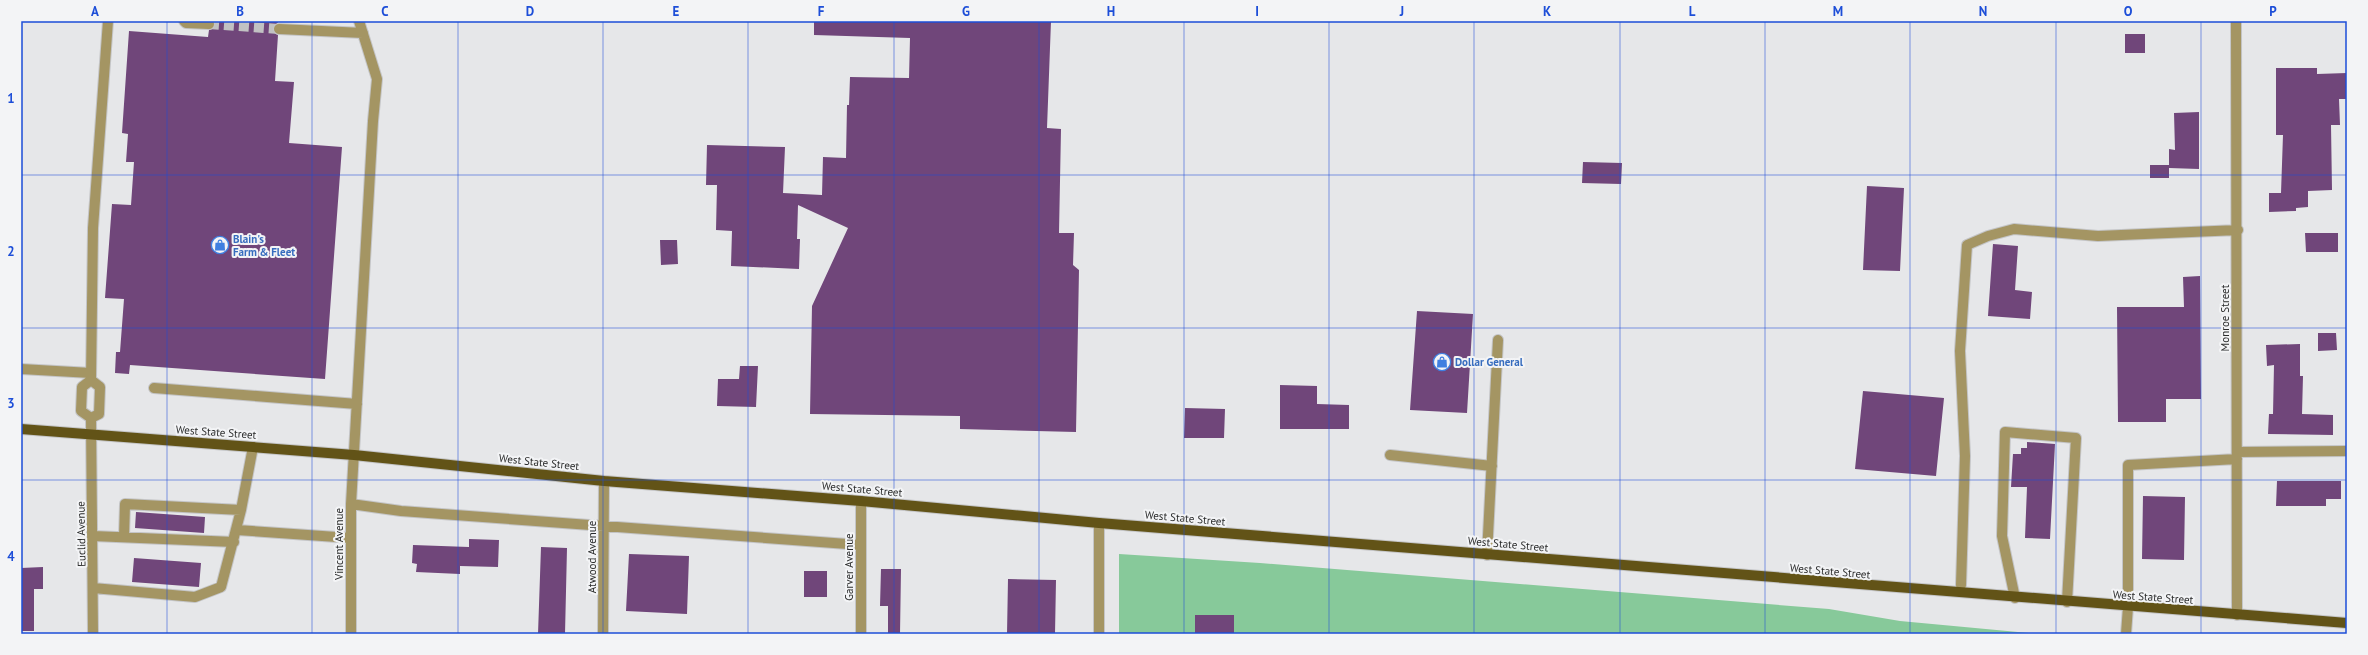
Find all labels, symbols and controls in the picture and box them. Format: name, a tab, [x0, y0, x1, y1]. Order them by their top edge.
text: A	[91, 3, 99, 20]
text: B	[236, 3, 244, 20]
text: C	[381, 3, 389, 20]
text: D	[526, 3, 534, 20]
text: E	[673, 3, 680, 20]
text: F	[818, 3, 825, 20]
text: G	[962, 3, 970, 20]
text: H	[1107, 3, 1115, 20]
text: I	[1255, 3, 1259, 20]
text: J	[1399, 3, 1404, 20]
text: K	[1543, 3, 1551, 20]
text: L	[1689, 3, 1696, 20]
text: M	[1833, 3, 1843, 20]
text: N	[1979, 3, 1987, 20]
text: O	[2124, 3, 2133, 20]
text: P	[2269, 3, 2277, 20]
text: 1	[7, 90, 15, 107]
place label: Blain's Farm & Fleet	[233, 232, 295, 259]
shop icon: Blain's Farm & Fleet	[210, 235, 230, 255]
text: 2	[7, 243, 15, 260]
street label: Monroe Street	[2218, 284, 2232, 351]
shop icon: Dollar General	[1432, 352, 1452, 372]
place label: Dollar General	[1455, 355, 1524, 369]
text: 3	[7, 395, 15, 412]
street label: West State Street	[175, 422, 257, 442]
street label: West State Street	[498, 451, 580, 473]
street label: West State Street	[821, 479, 903, 500]
street label: Euclid Avenue	[73, 501, 89, 567]
street label: Vincent Avenue	[332, 507, 346, 581]
street label: West State Street	[1144, 508, 1226, 529]
street label: Atwood Avenue	[585, 520, 599, 593]
street label: Garver Avenue	[842, 533, 856, 601]
street label: West State Street	[1467, 534, 1549, 555]
text: 4	[7, 548, 15, 565]
street label: West State Street	[1789, 561, 1871, 582]
street label: West State Street	[2112, 587, 2194, 607]

